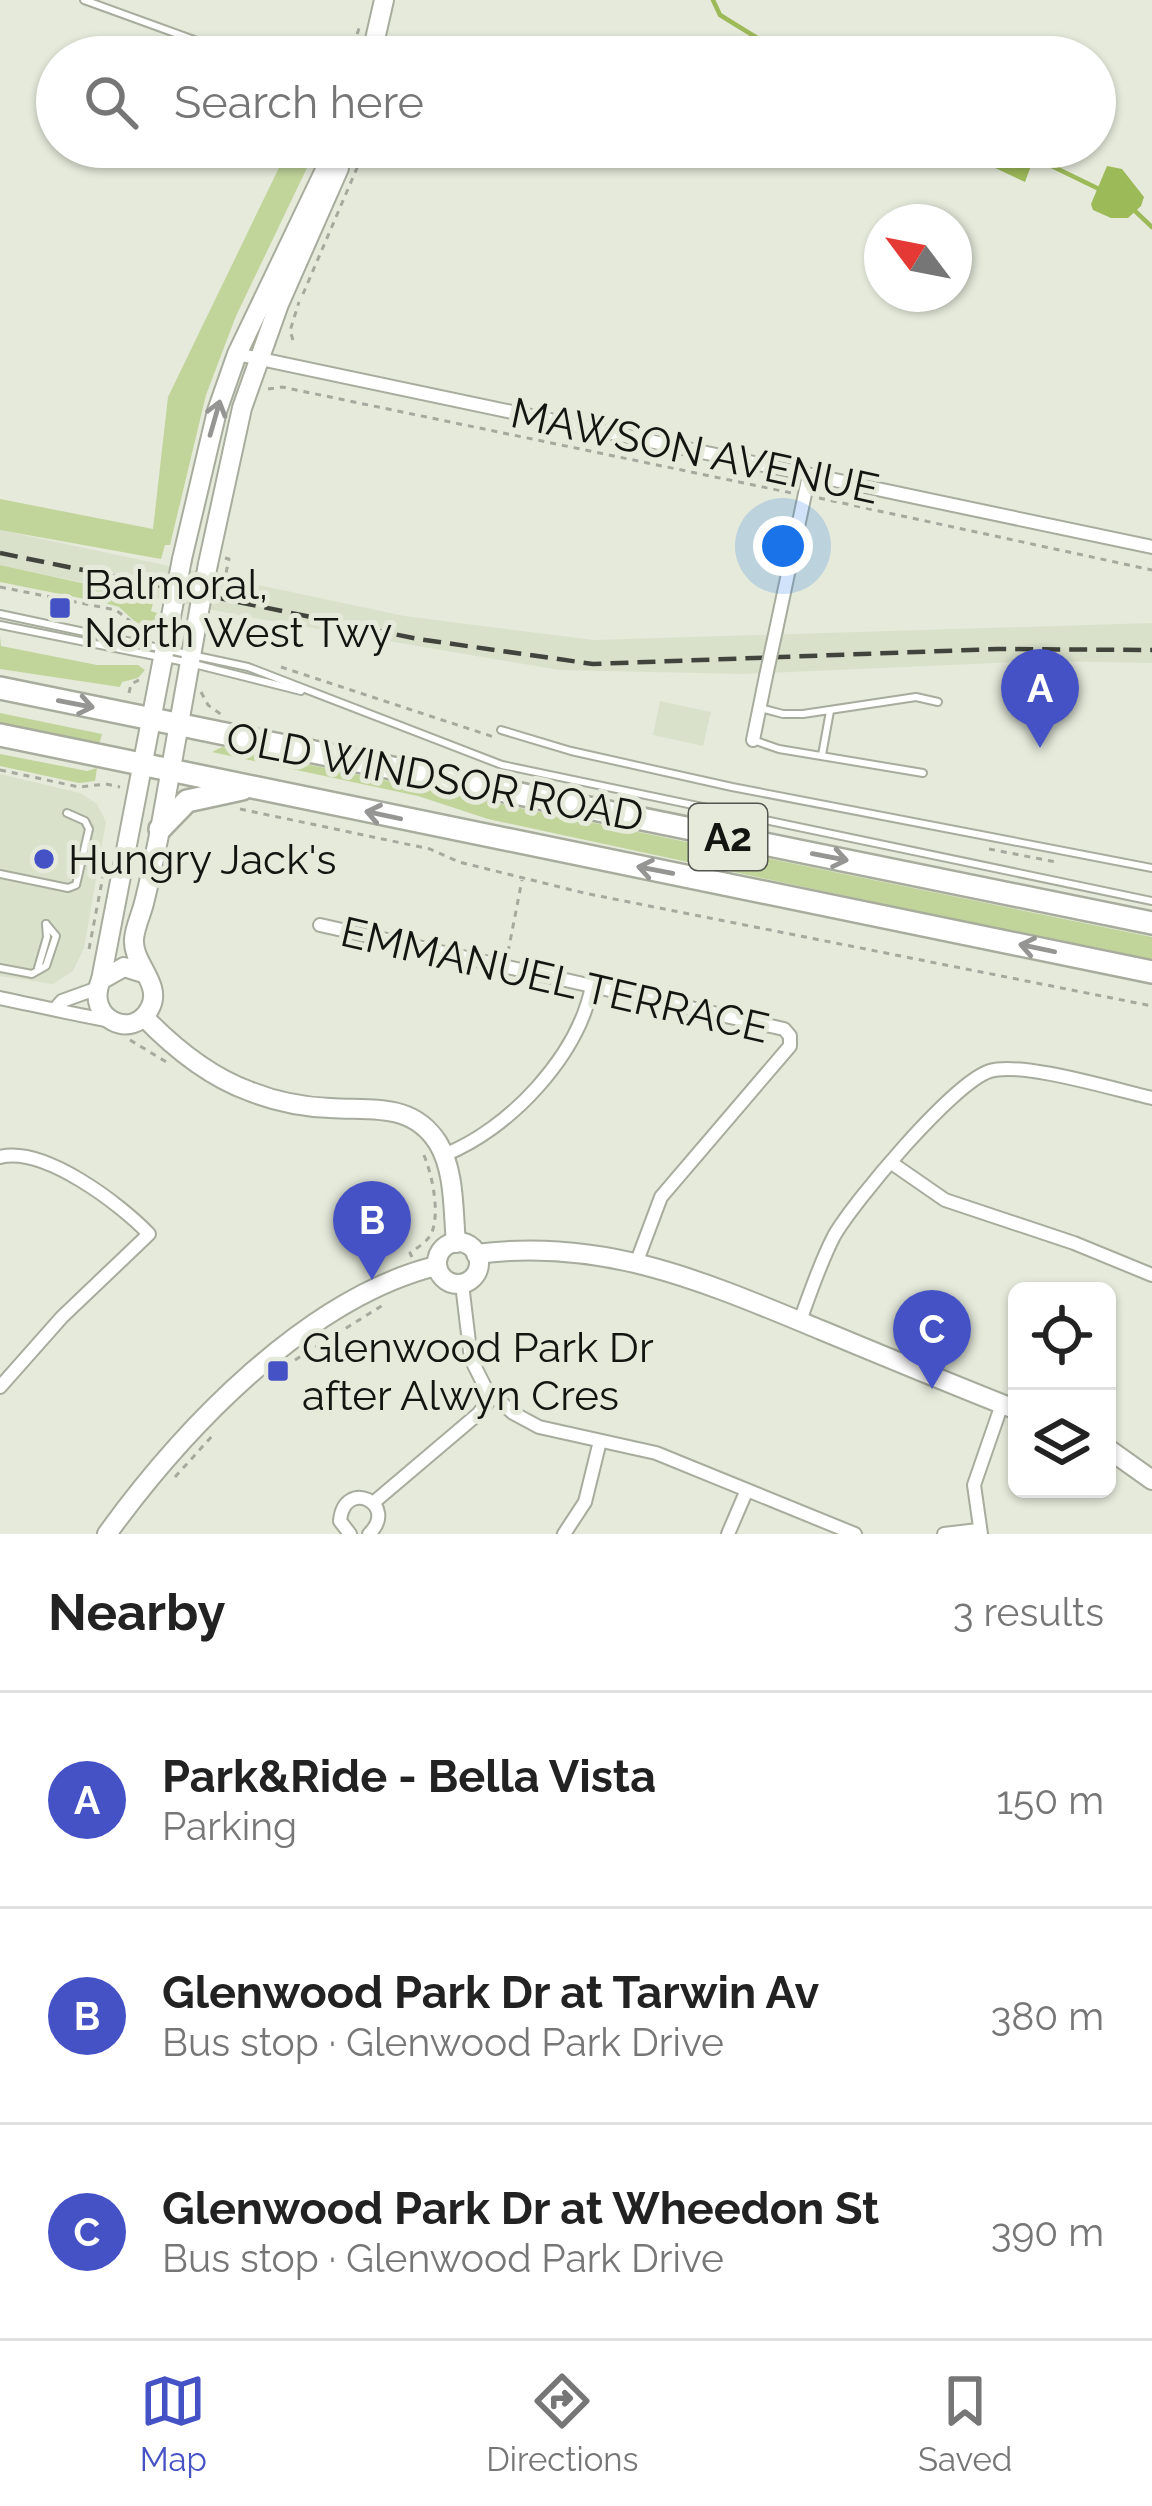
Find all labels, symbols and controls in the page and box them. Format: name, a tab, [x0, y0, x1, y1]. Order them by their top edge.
search box	[36, 36, 1116, 168]
icon: search	[78, 69, 144, 135]
text: Search here	[174, 76, 424, 129]
north arrow	[864, 204, 972, 312]
street label: MAWSON AVENUE	[507, 388, 883, 514]
one-way arrow	[205, 400, 227, 438]
your location	[753, 516, 813, 576]
place label: Balmoral, North West Twy	[84, 560, 392, 657]
marker: Balmoral, North West Twy	[47, 595, 73, 621]
pin: A	[1001, 649, 1079, 748]
one-way arrow	[56, 694, 95, 716]
street label: OLD WINDSOR ROAD	[222, 713, 648, 841]
one-way arrow	[364, 803, 403, 825]
road number: A2	[689, 804, 767, 870]
place label: Hungry Jack's	[68, 835, 337, 884]
marker: Hungry Jack's	[31, 846, 57, 872]
one-way arrow	[811, 847, 849, 870]
one-way arrow	[637, 858, 676, 880]
street label: EMMANUEL TERRACE	[336, 907, 774, 1053]
one-way arrow	[1019, 936, 1057, 959]
pin: B	[333, 1181, 411, 1280]
map controls	[1008, 1282, 1116, 1498]
button: locate	[1008, 1282, 1116, 1390]
pin: C	[893, 1290, 971, 1389]
place label: Glenwood Park Dr after Alwyn Cres	[302, 1323, 654, 1420]
marker: Glenwood Park Dr after Alwyn Cres	[265, 1358, 291, 1384]
button: layers	[1008, 1390, 1116, 1498]
text: Nearby	[48, 1582, 225, 1642]
text: 3 results	[953, 1589, 1104, 1635]
text: Park&Ride - Bella Vista	[162, 1750, 656, 1803]
text: A	[74, 1777, 100, 1823]
text: 150 m	[996, 1777, 1104, 1823]
text: Parking	[162, 1803, 297, 1849]
text: Glenwood Park Dr at Tarwin Av	[162, 1966, 819, 2019]
text: B	[74, 1993, 100, 2039]
text: 380 m	[990, 1993, 1104, 2039]
text: Bus stop · Glenwood Park Drive	[162, 2019, 724, 2065]
text: Glenwood Park Dr at Wheedon St	[162, 2182, 879, 2235]
text: C	[74, 2209, 100, 2255]
text: 390 m	[991, 2209, 1104, 2255]
text: Bus stop · Glenwood Park Drive	[162, 2235, 724, 2281]
tab: Map	[140, 2368, 207, 2479]
tab: Directions	[486, 2368, 639, 2479]
tab: Saved	[918, 2368, 1012, 2479]

